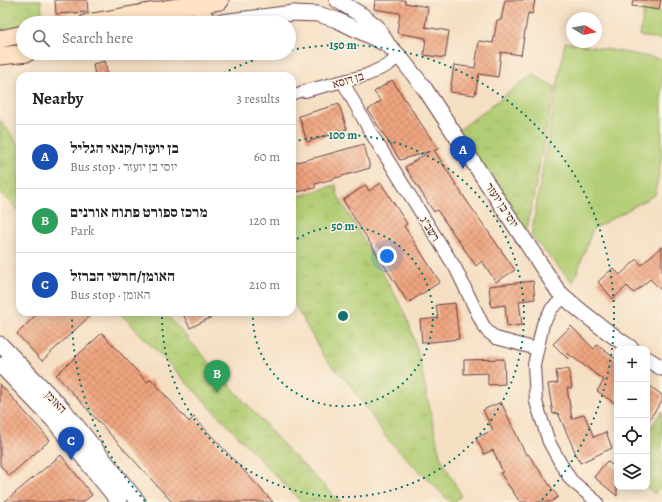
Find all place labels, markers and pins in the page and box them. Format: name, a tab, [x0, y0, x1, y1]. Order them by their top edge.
pin: A	[450, 136, 476, 169]
centre of rings	[336, 309, 350, 323]
pin: B	[204, 360, 230, 393]
pin: C	[58, 427, 84, 460]

